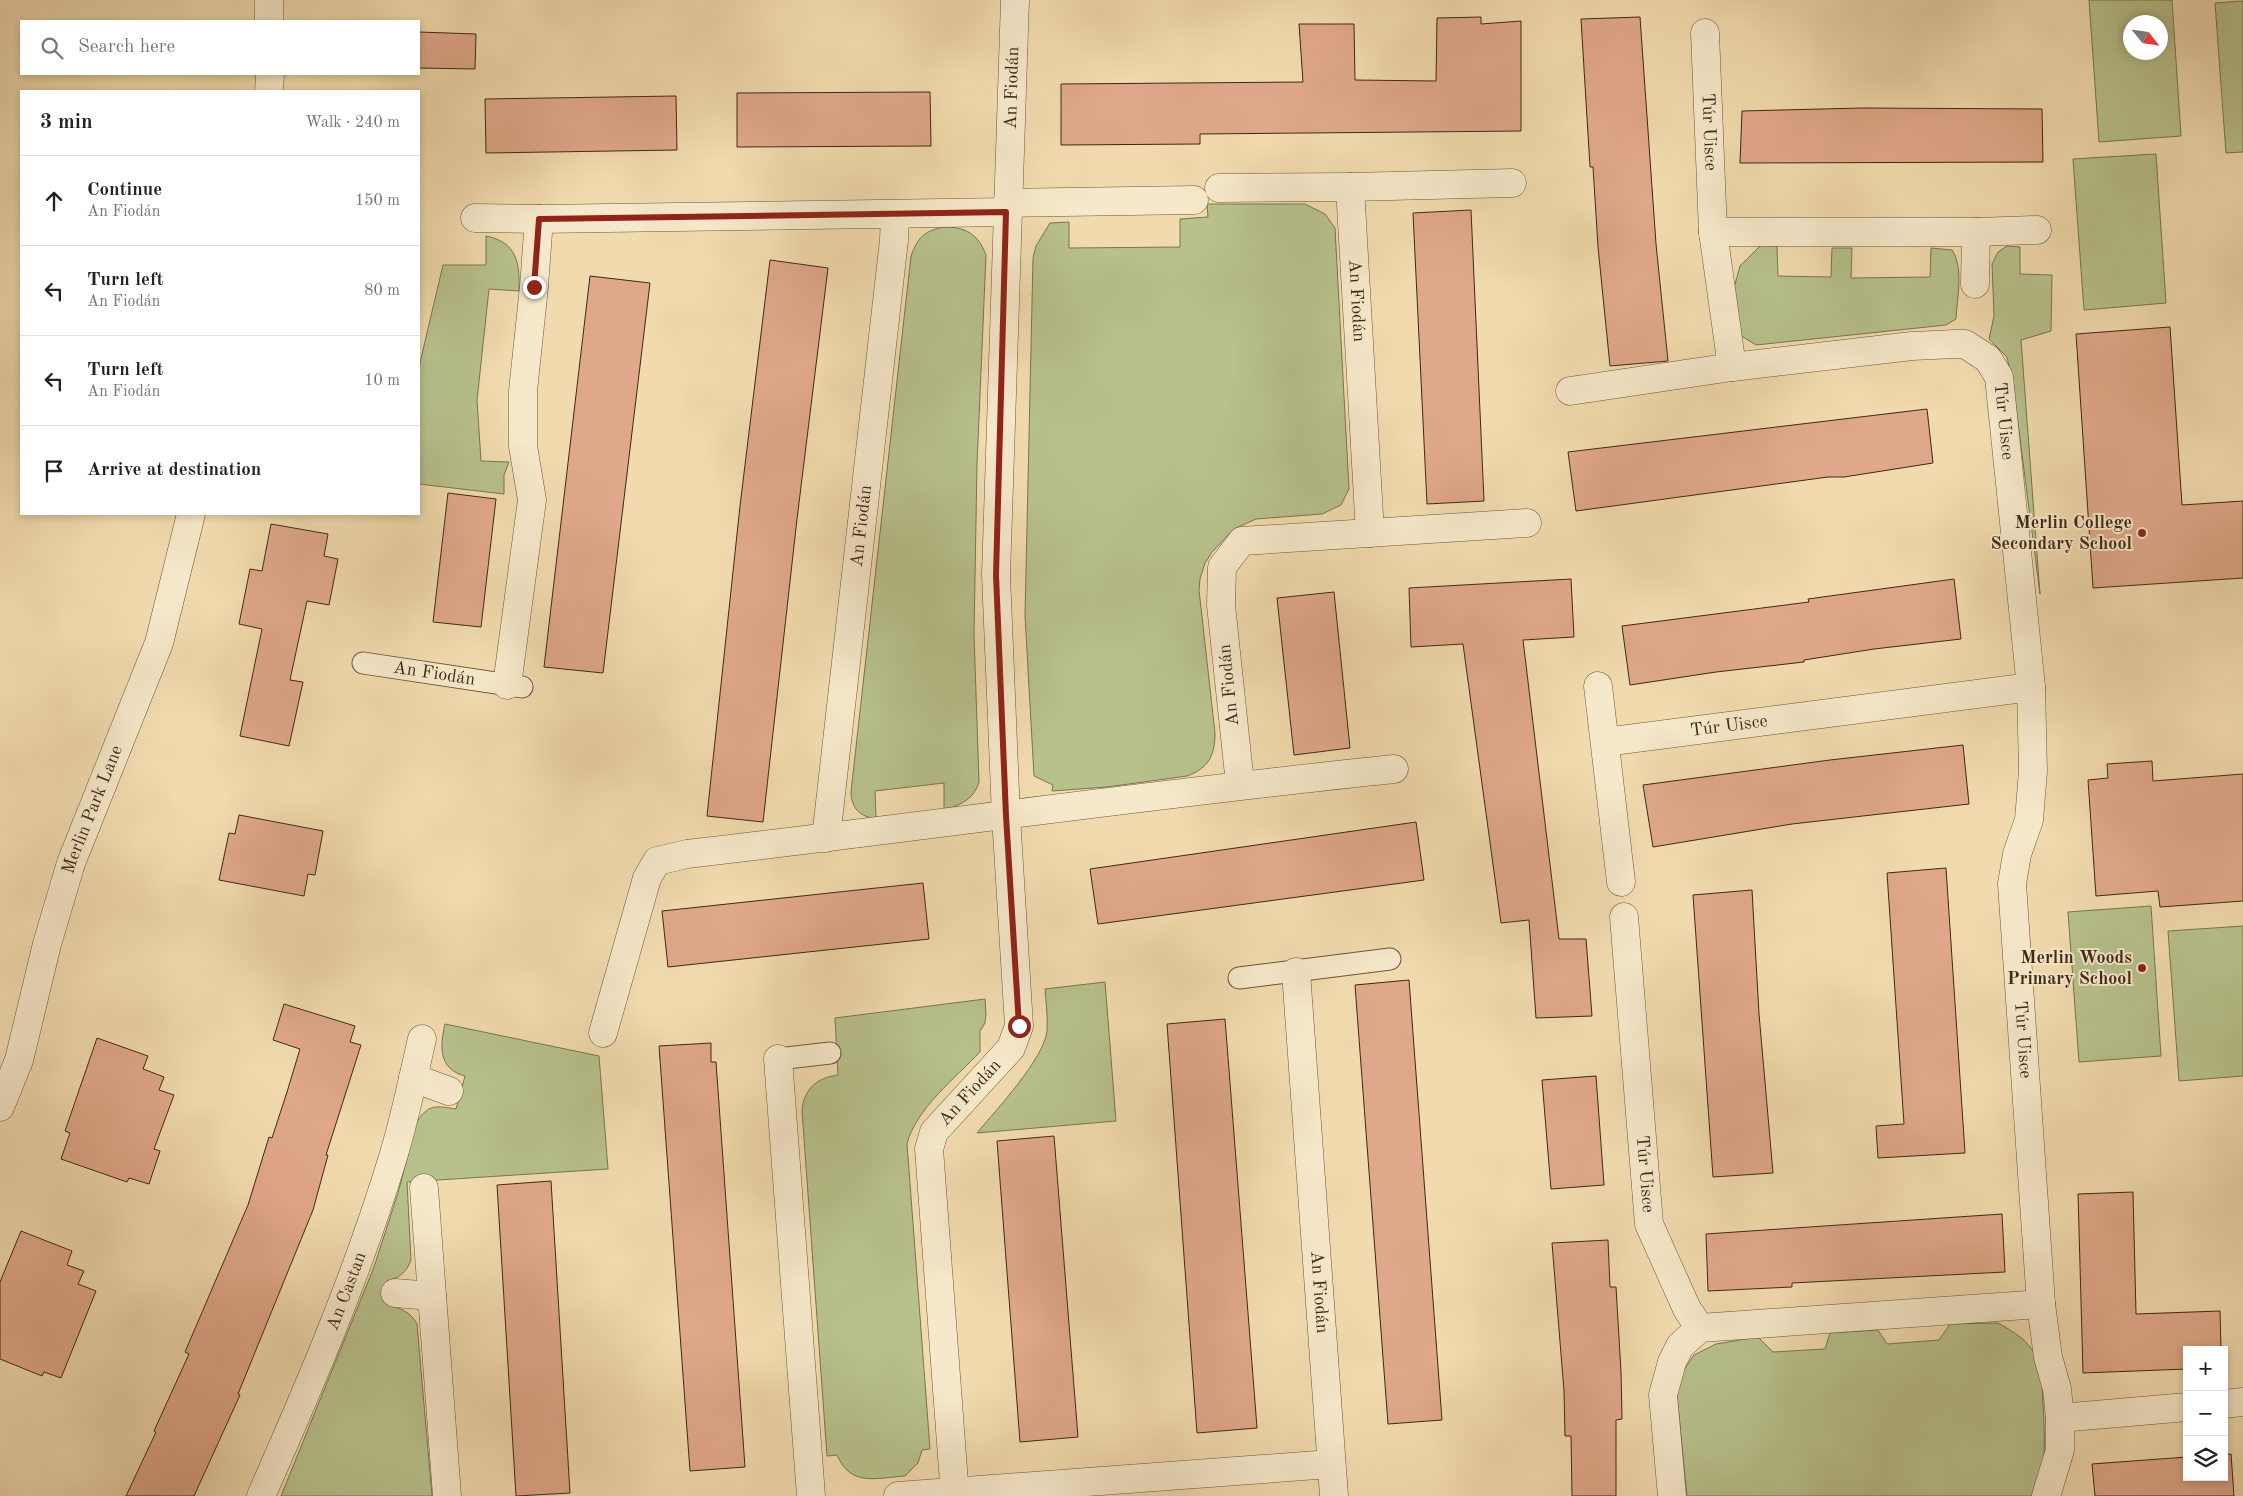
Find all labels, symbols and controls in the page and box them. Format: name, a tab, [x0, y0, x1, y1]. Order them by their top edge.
north arrow	[2123, 15, 2168, 60]
search box	[20, 20, 420, 75]
icon: search	[38, 34, 66, 62]
text: Search here	[78, 38, 175, 57]
street label: An Fiodán	[1002, 46, 1022, 129]
street label: Túr Uisce	[1698, 93, 1720, 171]
text: 3 min	[40, 112, 93, 133]
text: Walk · 240 m	[305, 115, 400, 131]
text: Continue	[87, 181, 162, 200]
icon: ahead	[40, 187, 68, 215]
text: 150 m	[355, 193, 400, 209]
text: An Fiodán	[87, 204, 160, 220]
street label: An Fiodán	[1345, 259, 1368, 343]
text: Turn left	[87, 271, 164, 290]
route end	[523, 276, 546, 299]
icon: left	[40, 277, 68, 305]
text: 80 m	[364, 283, 400, 299]
text: An Fiodán	[87, 294, 160, 310]
text: Turn left	[87, 361, 164, 380]
icon: left	[40, 367, 68, 395]
text: 10 m	[364, 373, 400, 389]
street label: Túr Uisce	[1991, 382, 2017, 461]
text: An Fiodán	[87, 384, 160, 400]
icon: arrive	[40, 457, 68, 485]
text: Arrive at destination	[87, 461, 261, 480]
street label: An Fiodán	[848, 484, 875, 568]
place label: Merlin College Secondary School	[1990, 514, 2132, 553]
marker: Merlin College Secondary School	[2136, 527, 2148, 539]
street label: An Fiodán	[1216, 643, 1242, 727]
street label: An Fiodán	[392, 659, 477, 689]
street label: Túr Uisce	[1689, 712, 1769, 740]
street label: Merlin Park Lane	[59, 743, 126, 876]
place label: Merlin Woods Primary School	[2007, 949, 2132, 988]
marker: Merlin Woods Primary School	[2136, 962, 2148, 974]
street label: Túr Uisce	[2011, 1000, 2034, 1079]
route start	[1008, 1015, 1031, 1038]
street label: An Fiodán	[935, 1056, 1005, 1129]
street label: Túr Uisce	[1633, 1135, 1657, 1214]
street label: An Castan	[323, 1249, 370, 1333]
street label: An Fiodán	[1307, 1250, 1331, 1334]
map controls	[2183, 1346, 2228, 1481]
button: +	[2183, 1346, 2228, 1391]
button: −	[2183, 1391, 2228, 1436]
button: layers	[2183, 1436, 2228, 1481]

